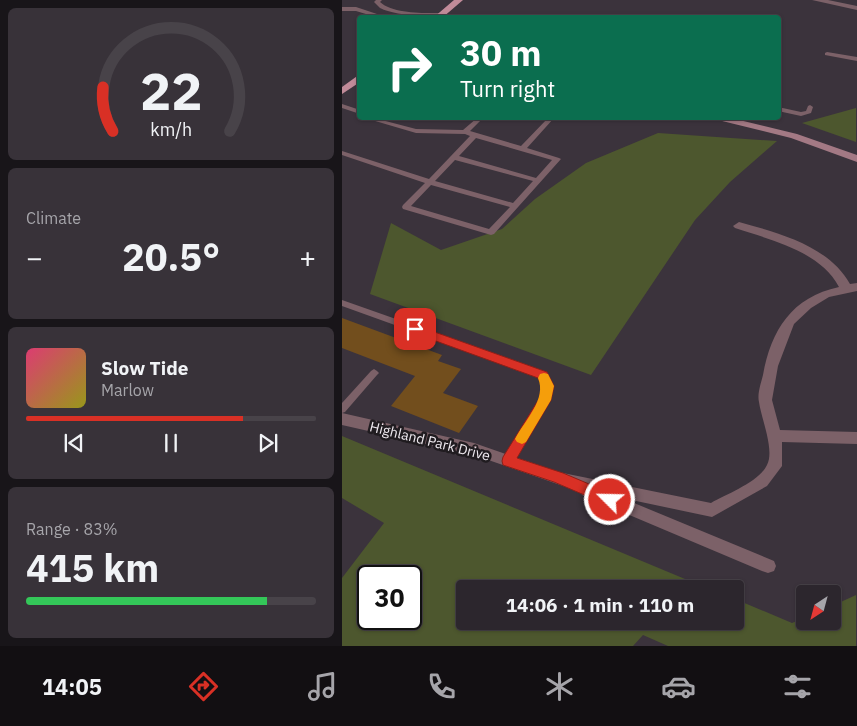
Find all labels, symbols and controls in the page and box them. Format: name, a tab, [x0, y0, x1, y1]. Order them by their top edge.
text: 30 m	[460, 30, 542, 76]
icon: right	[377, 35, 442, 100]
text: 22	[140, 57, 202, 124]
text: Turn right	[460, 74, 555, 103]
text: km/h	[150, 118, 192, 141]
text: Climate	[26, 208, 81, 228]
text: 20.5°	[122, 232, 220, 281]
text: −	[26, 239, 43, 276]
text: +	[299, 239, 316, 276]
pin	[394, 308, 436, 350]
icon: arrive	[401, 315, 429, 343]
text: Slow Tide	[101, 356, 188, 380]
text: Marlow	[101, 380, 154, 400]
street label: Highland Park Drive	[368, 417, 492, 465]
icon: previous	[60, 429, 88, 457]
icon: pause	[157, 429, 185, 457]
icon: next	[254, 429, 282, 457]
position arrow	[583, 473, 635, 525]
text: Range · 83%	[26, 519, 118, 539]
text: 415 km	[26, 543, 159, 592]
speed limit sign: 30	[357, 565, 422, 630]
north arrow	[796, 585, 841, 630]
map controls	[796, 585, 841, 630]
text: 14:06 · 1 min · 110 m	[506, 593, 694, 617]
icon: directions	[186, 669, 221, 704]
icon: music	[305, 669, 340, 704]
icon: phone	[424, 669, 459, 704]
icon: climate	[542, 669, 577, 704]
icon: car	[661, 669, 696, 704]
icon: filters	[780, 669, 815, 704]
text: 14:05	[42, 672, 102, 701]

